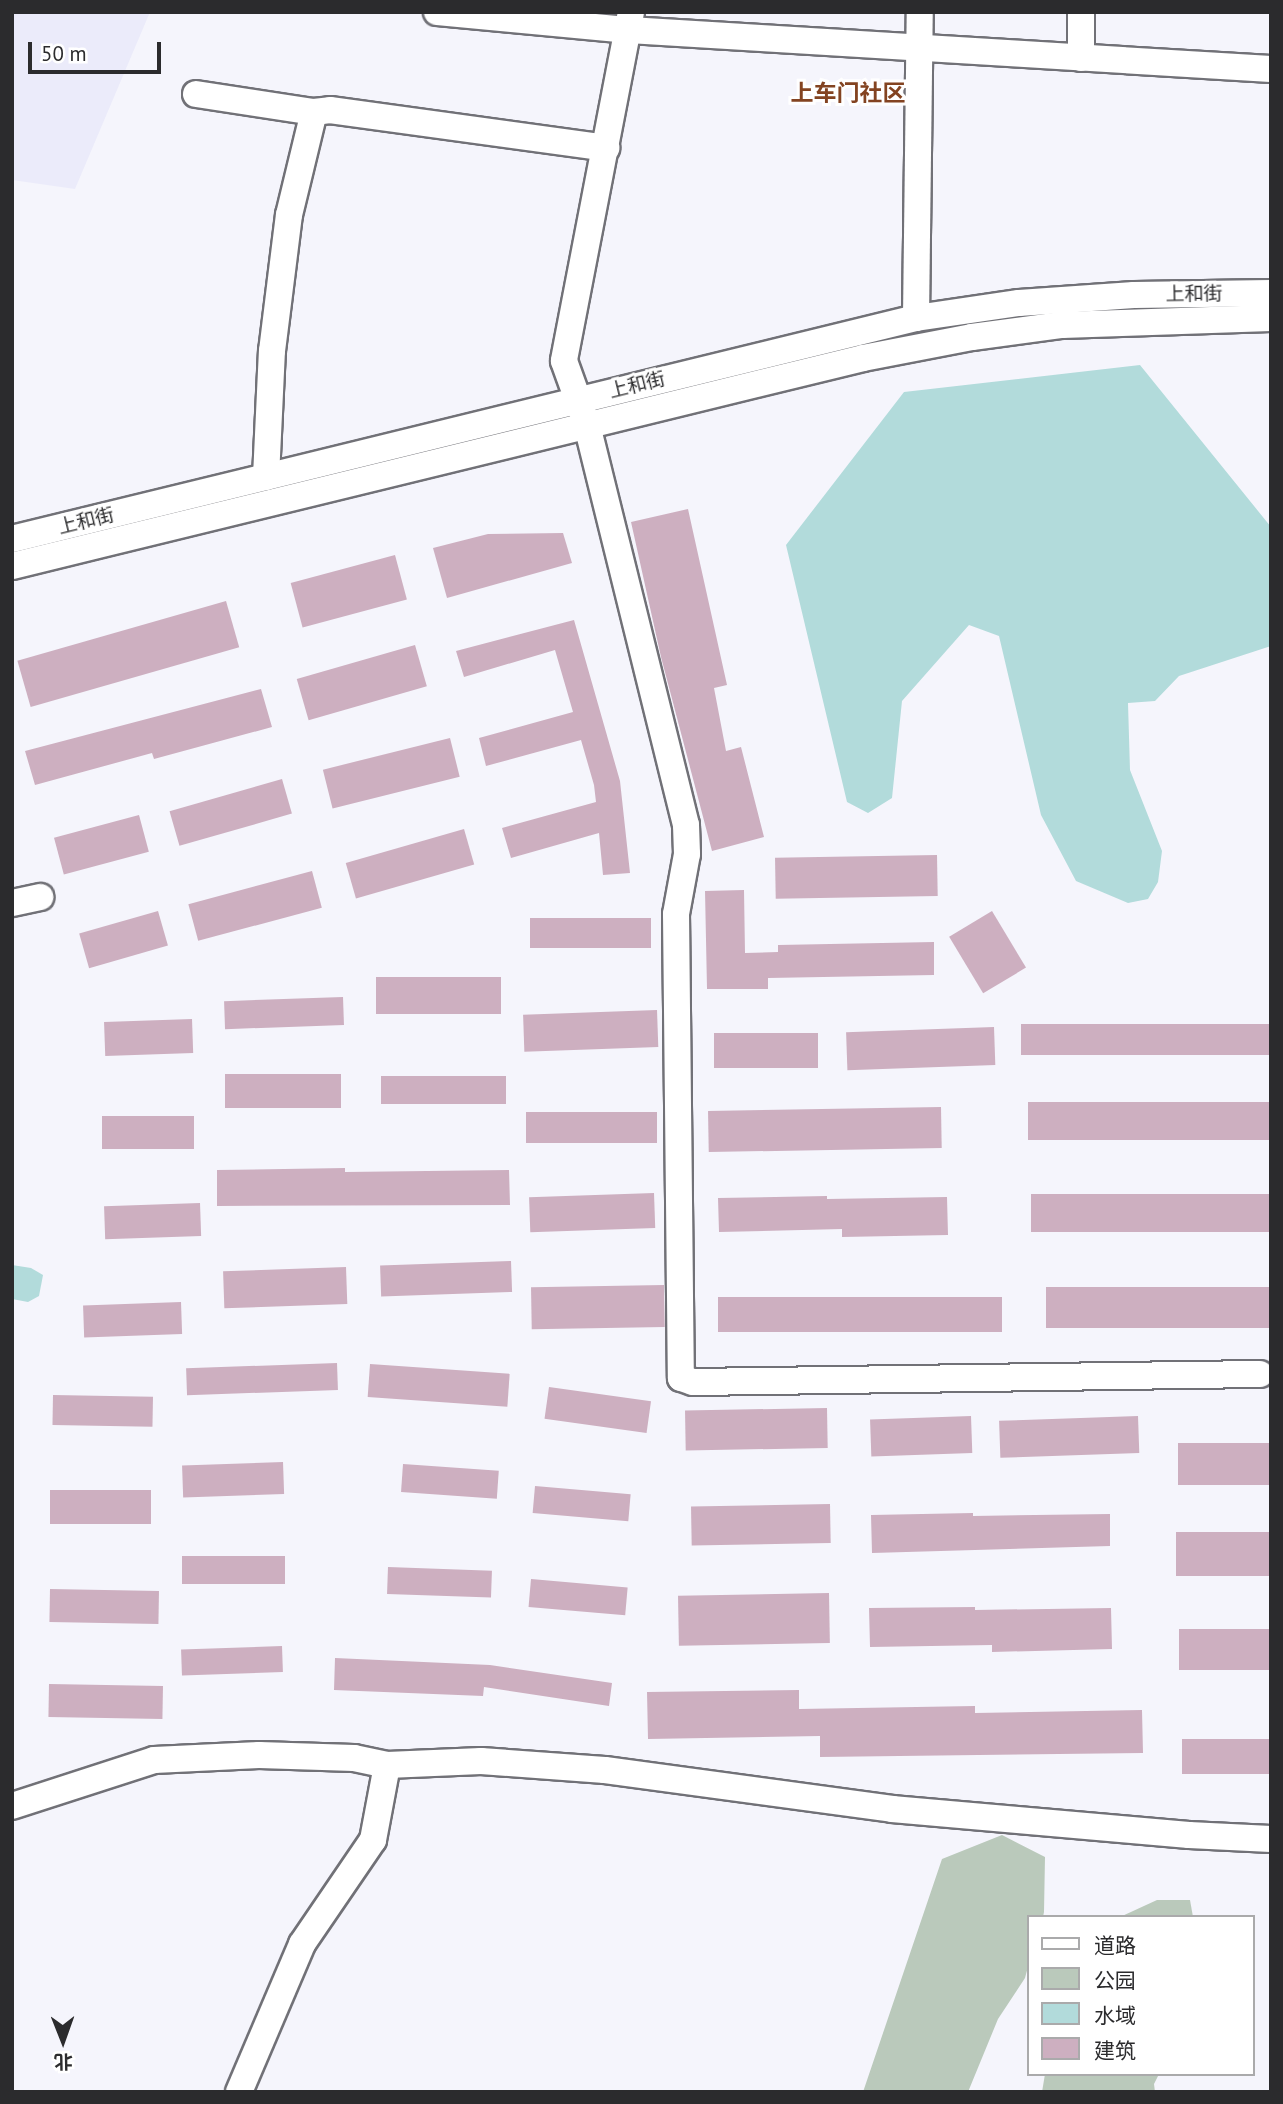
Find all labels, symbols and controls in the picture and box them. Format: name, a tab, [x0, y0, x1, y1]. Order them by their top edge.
scale bar	[32, 28, 164, 72]
text: 50 m	[41, 40, 87, 67]
district label: 上车门社区	[791, 79, 905, 107]
street label: 上和街	[1165, 282, 1223, 306]
street label: 上和街	[607, 367, 667, 403]
street label: 上和街	[56, 503, 116, 539]
legend	[1028, 1915, 1255, 2076]
text: 道路	[1094, 1932, 1136, 1959]
text: 公园	[1094, 1967, 1136, 1994]
text: 水域	[1094, 2002, 1136, 2029]
north arrow	[28, 2006, 98, 2076]
text: 建筑	[1094, 2037, 1136, 2064]
text: 北	[54, 2050, 73, 2074]

